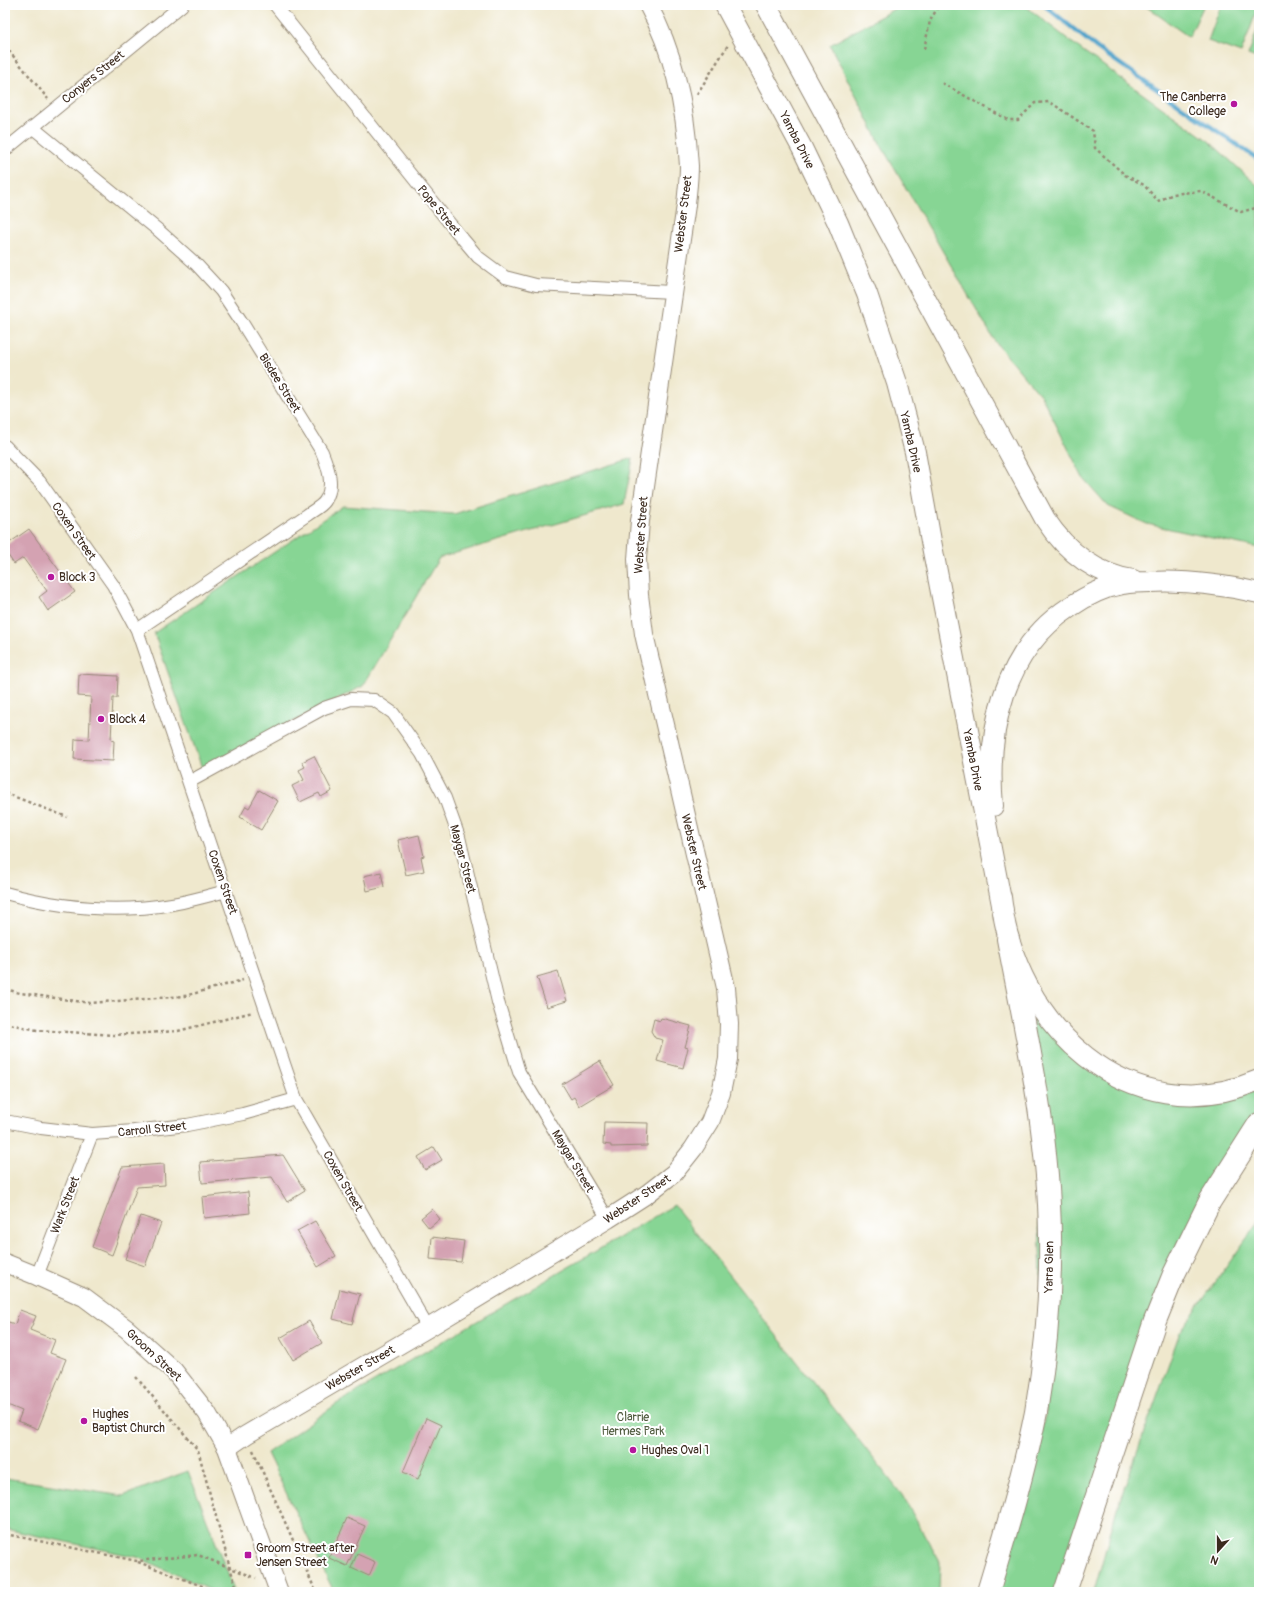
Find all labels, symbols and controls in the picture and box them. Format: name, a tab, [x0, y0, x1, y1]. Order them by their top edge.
street label: Conyers Street	[59, 48, 128, 107]
place label: The Canberra College	[1160, 90, 1226, 119]
marker: The Canberra College	[1229, 99, 1239, 109]
street label: Yamba Drive	[775, 108, 817, 172]
street label: Webster Street	[671, 174, 696, 253]
street label: Pope Street	[414, 182, 463, 238]
street label: Bisdee Street	[255, 351, 304, 416]
street label: Yamba Drive	[896, 409, 925, 474]
street label: Webster Street	[631, 496, 652, 574]
street label: Coxen Street	[48, 499, 99, 563]
place label: Block 3	[59, 570, 96, 585]
marker: Block 3	[46, 572, 56, 582]
place label: Block 4	[109, 712, 146, 727]
marker: Block 4	[96, 714, 106, 724]
street label: Yamba Drive	[959, 727, 986, 792]
street label: Webster Street	[677, 813, 710, 892]
street label: Maygar Street	[446, 823, 479, 895]
street label: Coxen Street	[204, 848, 241, 917]
street label: Carroll Street	[117, 1118, 187, 1141]
street label: Maygar Street	[548, 1127, 597, 1195]
street label: Coxen Street	[319, 1148, 366, 1214]
street label: Webster Street	[601, 1171, 674, 1227]
street label: Wark Street	[48, 1174, 83, 1236]
street label: Yarra Glen	[1042, 1241, 1057, 1294]
street label: Groom Street	[123, 1326, 185, 1385]
street label: Webster Street	[323, 1342, 398, 1394]
place label: Hughes Baptist Church	[92, 1407, 165, 1436]
park label: Clarrie Hermes Park	[602, 1410, 664, 1439]
marker: Hughes Baptist Church	[79, 1416, 89, 1426]
place label: Hughes Oval 1	[641, 1443, 709, 1458]
marker: Hughes Oval 1	[628, 1445, 638, 1455]
north arrow	[1198, 1531, 1238, 1571]
place label: Groom Street after Jensen Street	[256, 1541, 355, 1570]
marker: Groom Street after Jensen Street	[243, 1550, 253, 1560]
text: N	[1208, 1552, 1220, 1567]

